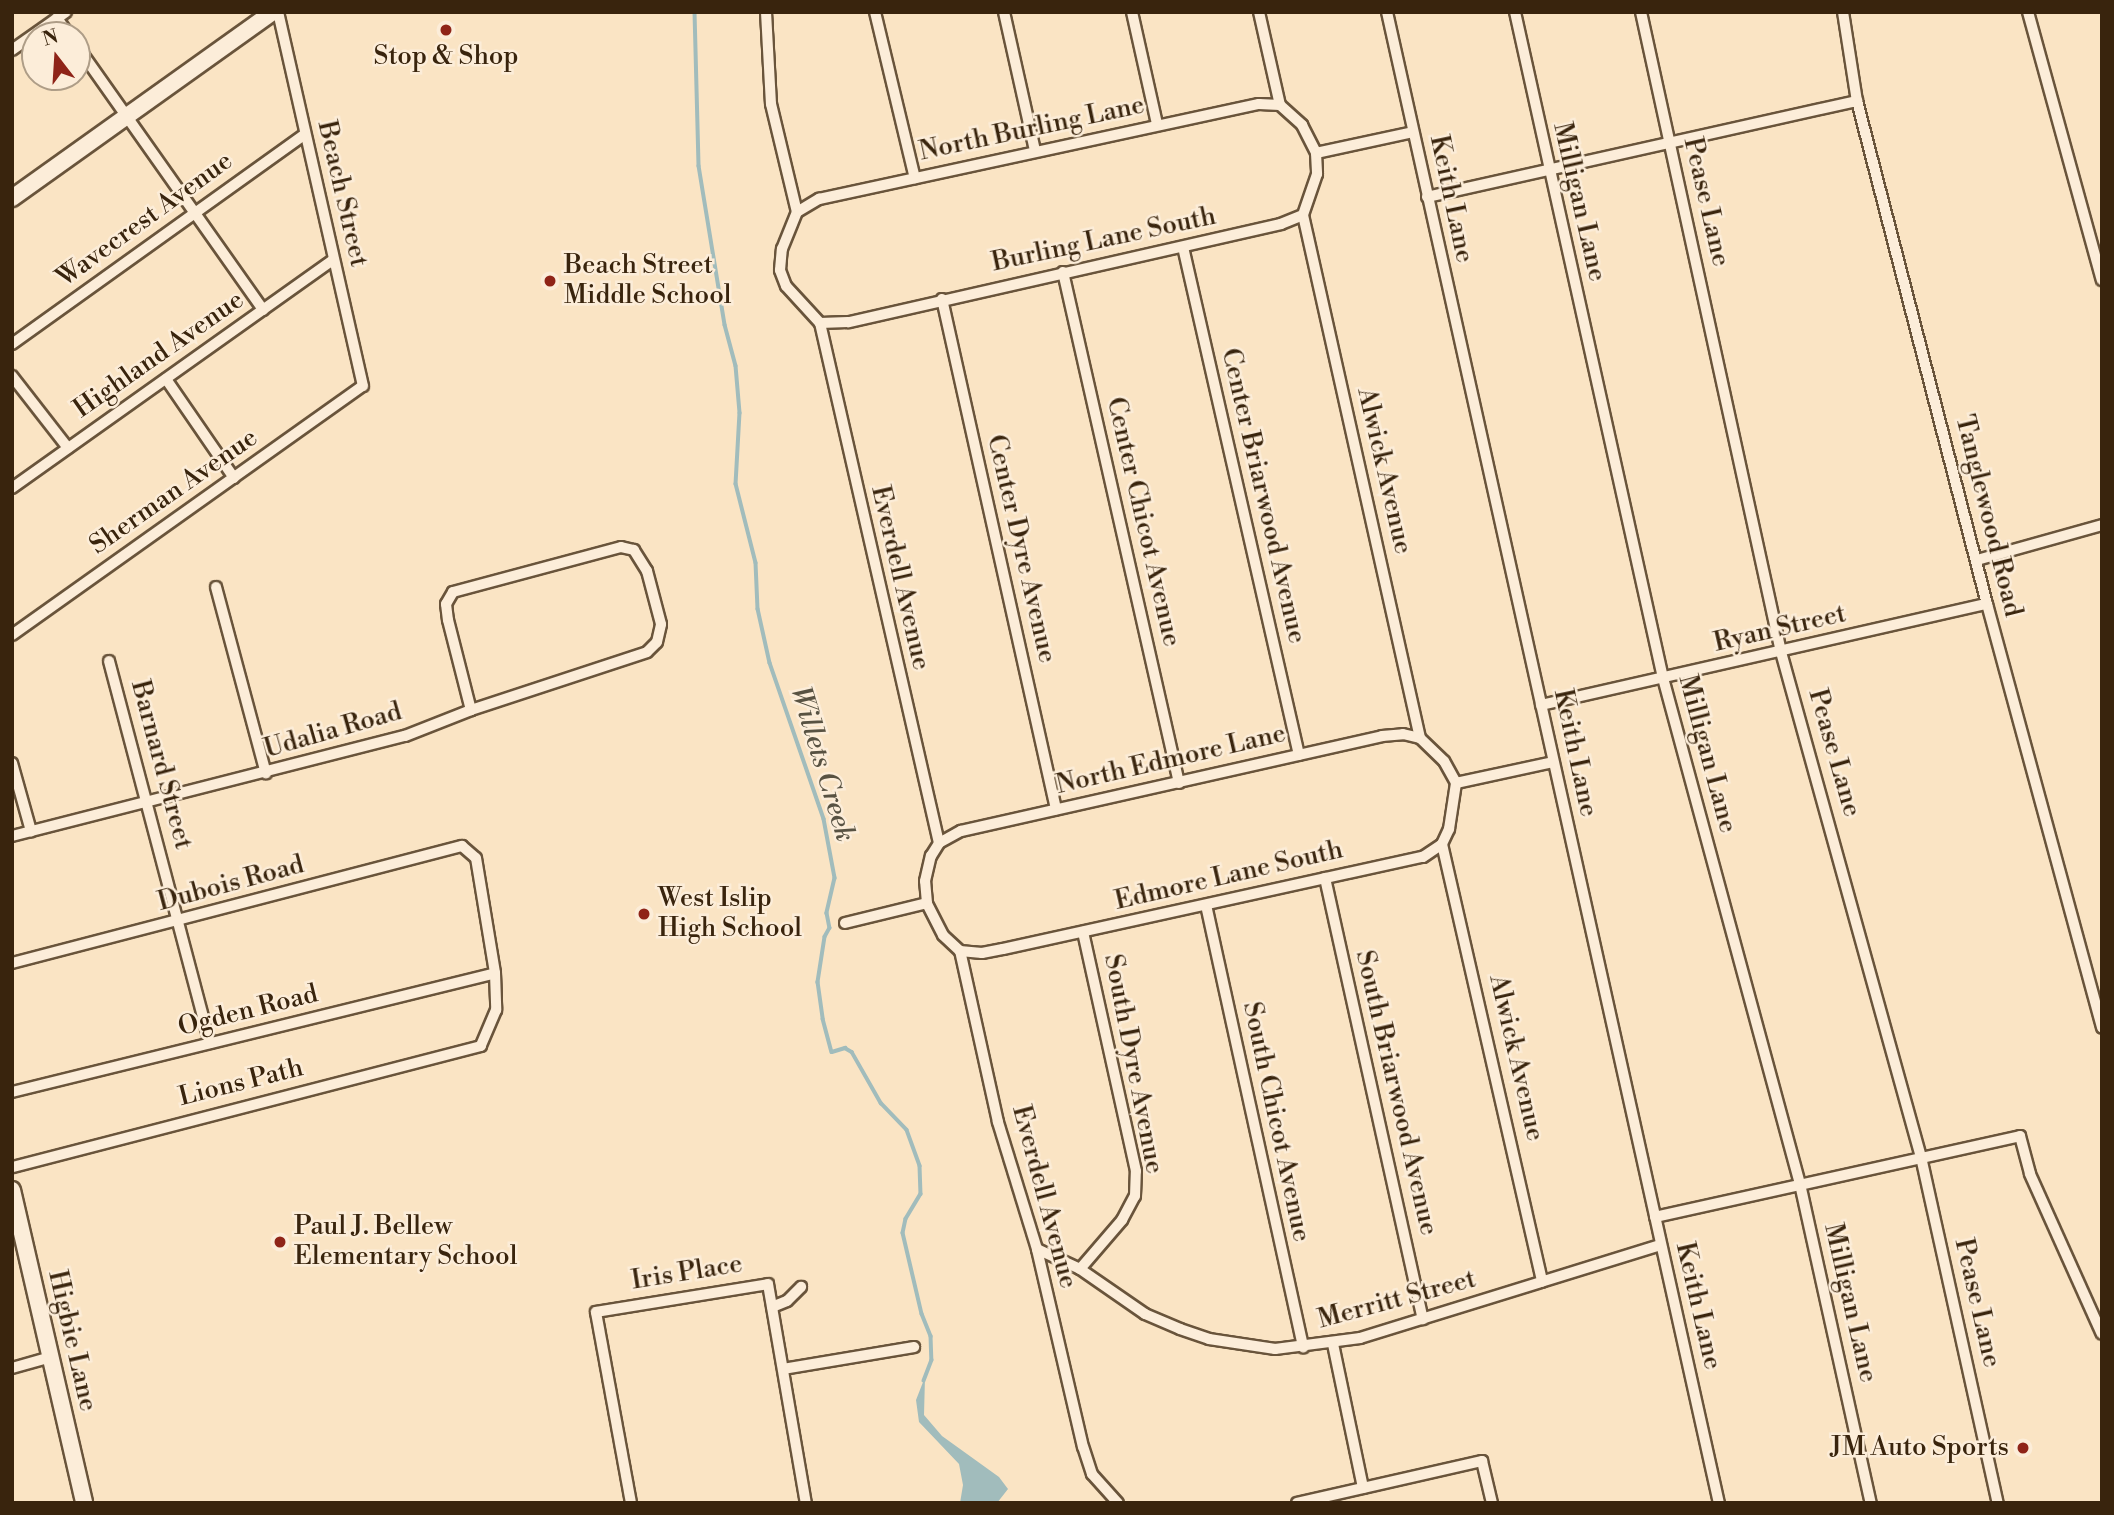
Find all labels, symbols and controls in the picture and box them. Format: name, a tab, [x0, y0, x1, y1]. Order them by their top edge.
north arrow	[21, 21, 91, 91]
marker: Stop & Shop	[438, 22, 454, 38]
text: N	[40, 24, 61, 52]
place label: Stop & Shop	[373, 41, 519, 73]
street label: North Burling Lane	[917, 90, 1147, 168]
street label: Beach Street	[310, 118, 374, 270]
street label: Milligan Lane	[1546, 120, 1612, 284]
street label: Keith Lane	[1422, 132, 1480, 266]
street label: Pease Lane	[1676, 135, 1736, 269]
street label: Wavecrest Avenue	[51, 146, 239, 294]
street label: Burling Lane South	[989, 201, 1219, 279]
place label: Beach Street Middle School	[564, 250, 732, 312]
marker: Beach Street Middle School	[542, 273, 558, 289]
street label: Highland Avenue	[68, 285, 250, 425]
street label: Center Briarwood Avenue	[1214, 345, 1312, 647]
street label: Alwick Avenue	[1350, 385, 1418, 557]
street label: Center Chicot Avenue	[1099, 394, 1187, 650]
street label: Tanglewood Road	[1948, 412, 2028, 620]
street label: Sherman Avenue	[84, 422, 264, 562]
street label: Center Dyre Avenue	[980, 432, 1062, 666]
street label: Everdell Avenue	[864, 483, 936, 673]
street label: Ryan Street	[1711, 599, 1849, 659]
street label: Milligan Lane	[1671, 672, 1743, 836]
street label: Barnard Street	[123, 677, 199, 853]
water label: Willets Creek	[782, 682, 862, 846]
street label: Keith Lane	[1546, 686, 1604, 820]
street label: Pease Lane	[1801, 686, 1867, 820]
street label: Udalia Road	[261, 696, 405, 766]
street label: North Edmore Lane	[1053, 718, 1289, 802]
street label: Edmore Lane South	[1112, 835, 1346, 917]
street label: Dubois Road	[154, 850, 308, 918]
place label: West Islip High School	[658, 883, 802, 944]
marker: West Islip High School	[636, 906, 652, 922]
street label: South Briarwood Avenue	[1348, 948, 1444, 1238]
street label: South Dyre Avenue	[1096, 952, 1170, 1176]
street label: Alwick Avenue	[1482, 972, 1550, 1144]
street label: Ogden Road	[175, 979, 321, 1043]
street label: South Chicot Avenue	[1235, 999, 1317, 1245]
street label: Lions Path	[175, 1052, 307, 1114]
street label: Everdell Avenue	[1005, 1102, 1083, 1292]
place label: Paul J. Bellew Elementary School	[294, 1211, 517, 1272]
street label: Milligan Lane	[1817, 1221, 1883, 1385]
marker: Paul J. Bellew Elementary School	[272, 1234, 288, 1250]
street label: Pease Lane	[1947, 1236, 2007, 1370]
street label: Keith Lane	[1668, 1239, 1728, 1373]
street label: Iris Place	[629, 1249, 745, 1297]
street label: Merritt Street	[1315, 1264, 1479, 1336]
street label: Higbie Lane	[41, 1267, 103, 1415]
place label: JM Auto Sports	[1830, 1432, 2009, 1464]
marker: JM Auto Sports	[2015, 1440, 2031, 1456]

